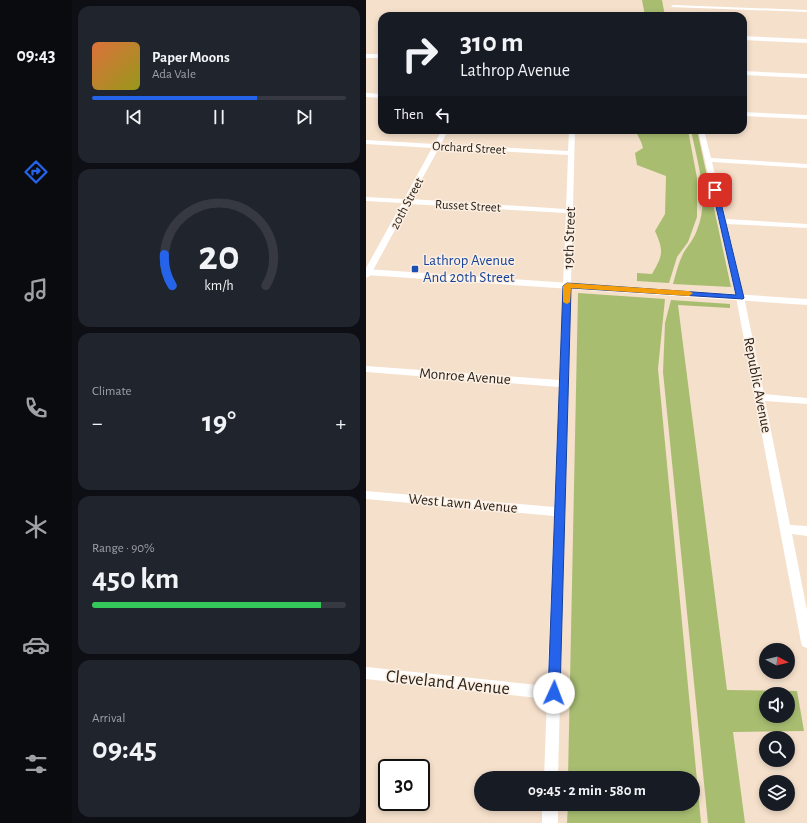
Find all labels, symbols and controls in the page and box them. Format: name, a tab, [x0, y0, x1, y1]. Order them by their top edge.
icon: right	[394, 28, 446, 80]
text: 310 m	[460, 29, 524, 57]
text: 09:43	[16, 47, 56, 65]
text: Paper Moons	[152, 50, 230, 65]
text: Lathrop Avenue	[460, 62, 570, 80]
text: Ada Vale	[152, 68, 196, 81]
icon: left	[432, 104, 454, 126]
icon: previous	[123, 106, 145, 128]
icon: pause	[208, 106, 230, 128]
icon: next	[293, 106, 315, 128]
text: Then	[394, 107, 424, 122]
street label: Orchard Street	[432, 140, 506, 157]
icon: directions	[22, 158, 50, 186]
pin	[698, 173, 732, 207]
street label: 20th Street	[388, 176, 426, 232]
icon: arrive	[704, 179, 726, 201]
street label: Russet Street	[435, 198, 501, 215]
street label: 19th Street	[561, 206, 578, 270]
text: 20	[198, 236, 240, 277]
place label: Lathrop Avenue And 20th Street	[423, 253, 515, 285]
marker: Lathrop Avenue And 20th Street	[410, 264, 420, 274]
icon: music	[22, 276, 50, 304]
text: km/h	[204, 279, 234, 293]
street label: Republic Avenue	[741, 336, 774, 434]
street label: Monroe Avenue	[419, 366, 511, 387]
text: Climate	[92, 385, 131, 398]
icon: phone	[22, 394, 50, 422]
text: 19°	[202, 407, 236, 437]
text: −	[92, 412, 103, 434]
text: +	[335, 412, 346, 434]
street label: West Lawn Avenue	[408, 491, 518, 516]
icon: climate	[22, 513, 50, 541]
text: Range · 90%	[92, 542, 155, 555]
text: 450 km	[92, 564, 179, 594]
icon: car	[22, 631, 50, 659]
north arrow	[759, 643, 795, 679]
map controls	[759, 643, 795, 811]
street label: Cleveland Avenue	[385, 668, 511, 698]
position arrow	[533, 672, 575, 714]
button: sound	[759, 687, 795, 723]
text: Arrival	[92, 712, 125, 725]
button: search	[759, 731, 795, 767]
text: 09:45	[92, 734, 157, 764]
icon: filters	[22, 750, 50, 778]
speed limit sign: 30	[378, 759, 430, 811]
button: layers	[759, 775, 795, 811]
text: 09:45 · 2 min · 580 m	[528, 783, 646, 798]

